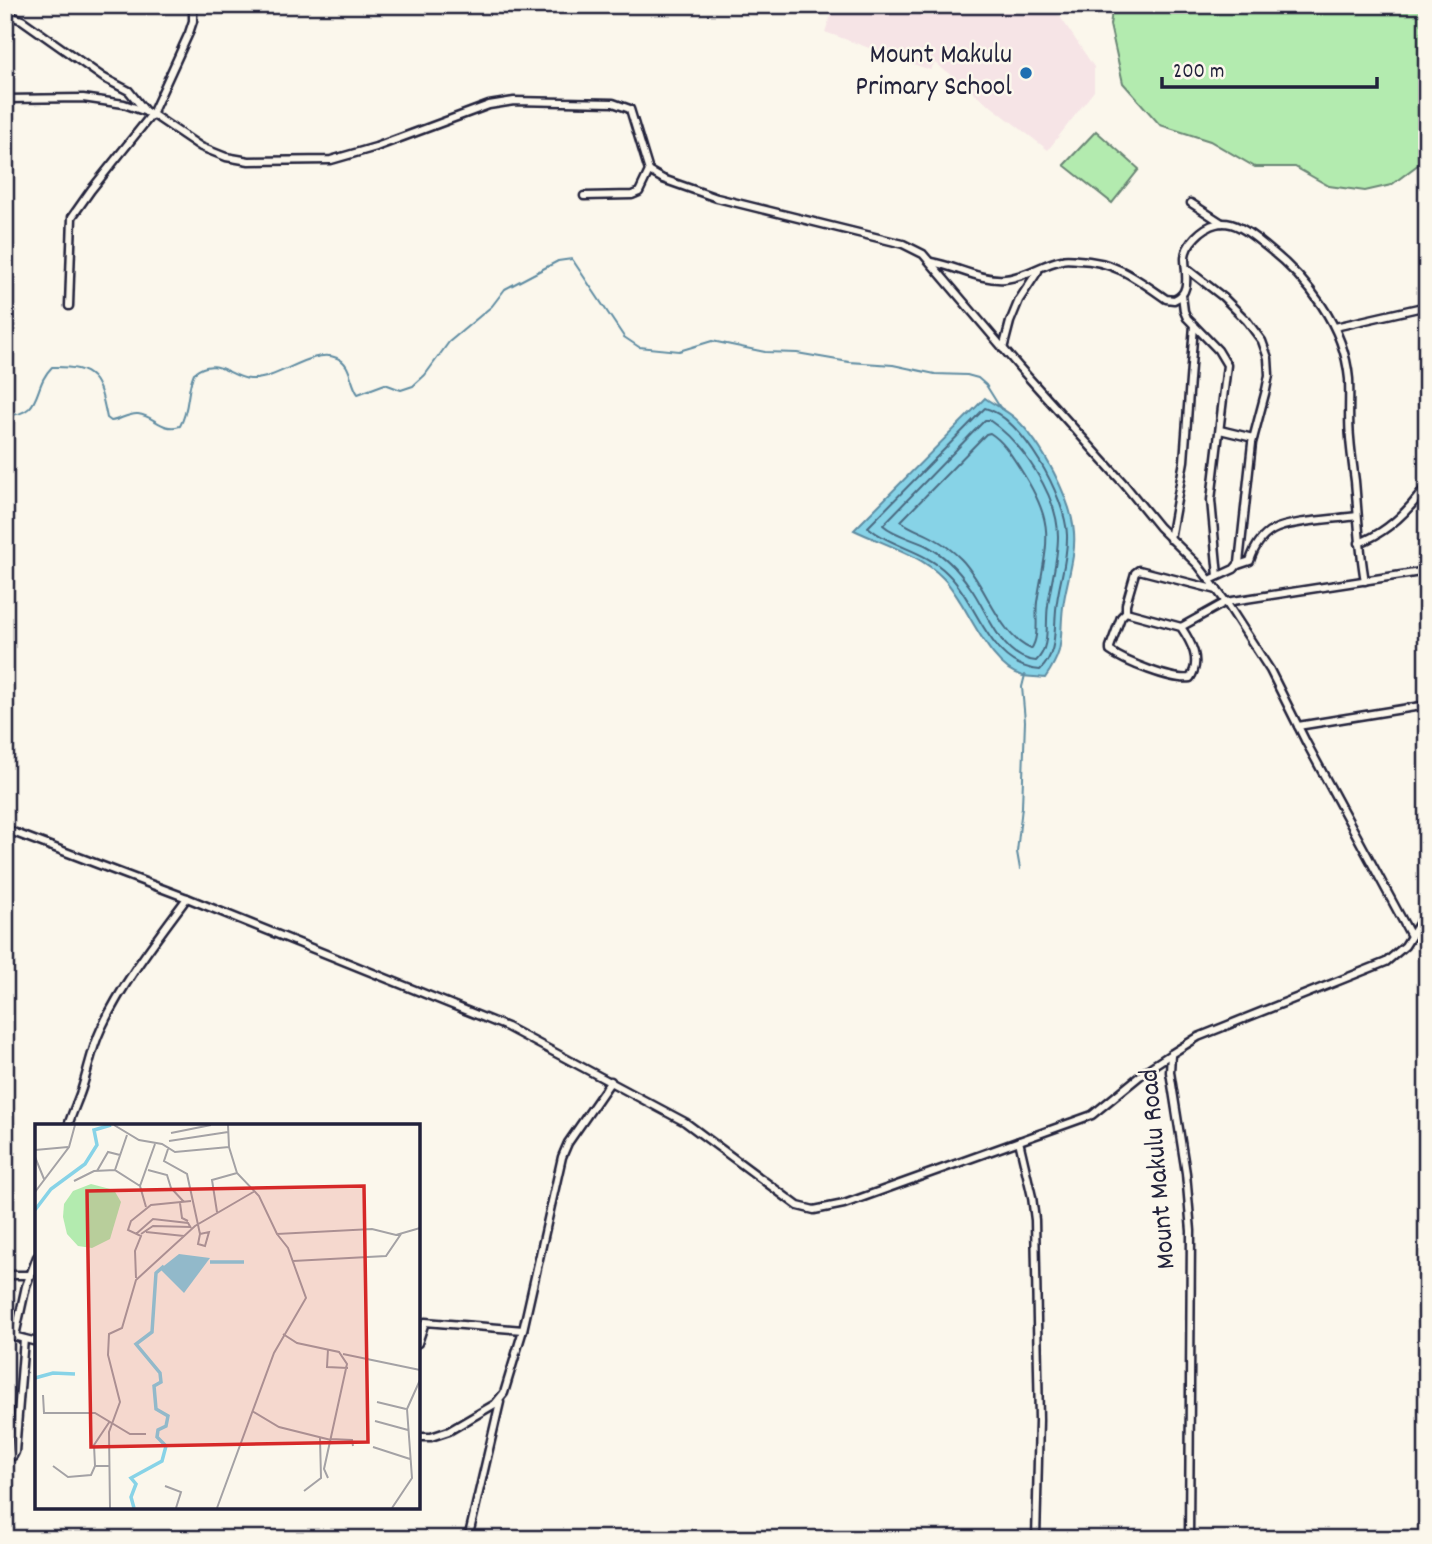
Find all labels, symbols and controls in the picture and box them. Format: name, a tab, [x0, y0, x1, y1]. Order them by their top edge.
place label: Mount Makulu Primary School	[855, 37, 1012, 109]
scale bar	[1162, 46, 1378, 90]
text: 200 m	[1173, 58, 1224, 88]
marker: Mount Makulu Primary School	[1018, 65, 1034, 81]
street label: Mount Makulu Road	[1131, 1067, 1189, 1271]
inset map	[35, 1124, 420, 1509]

